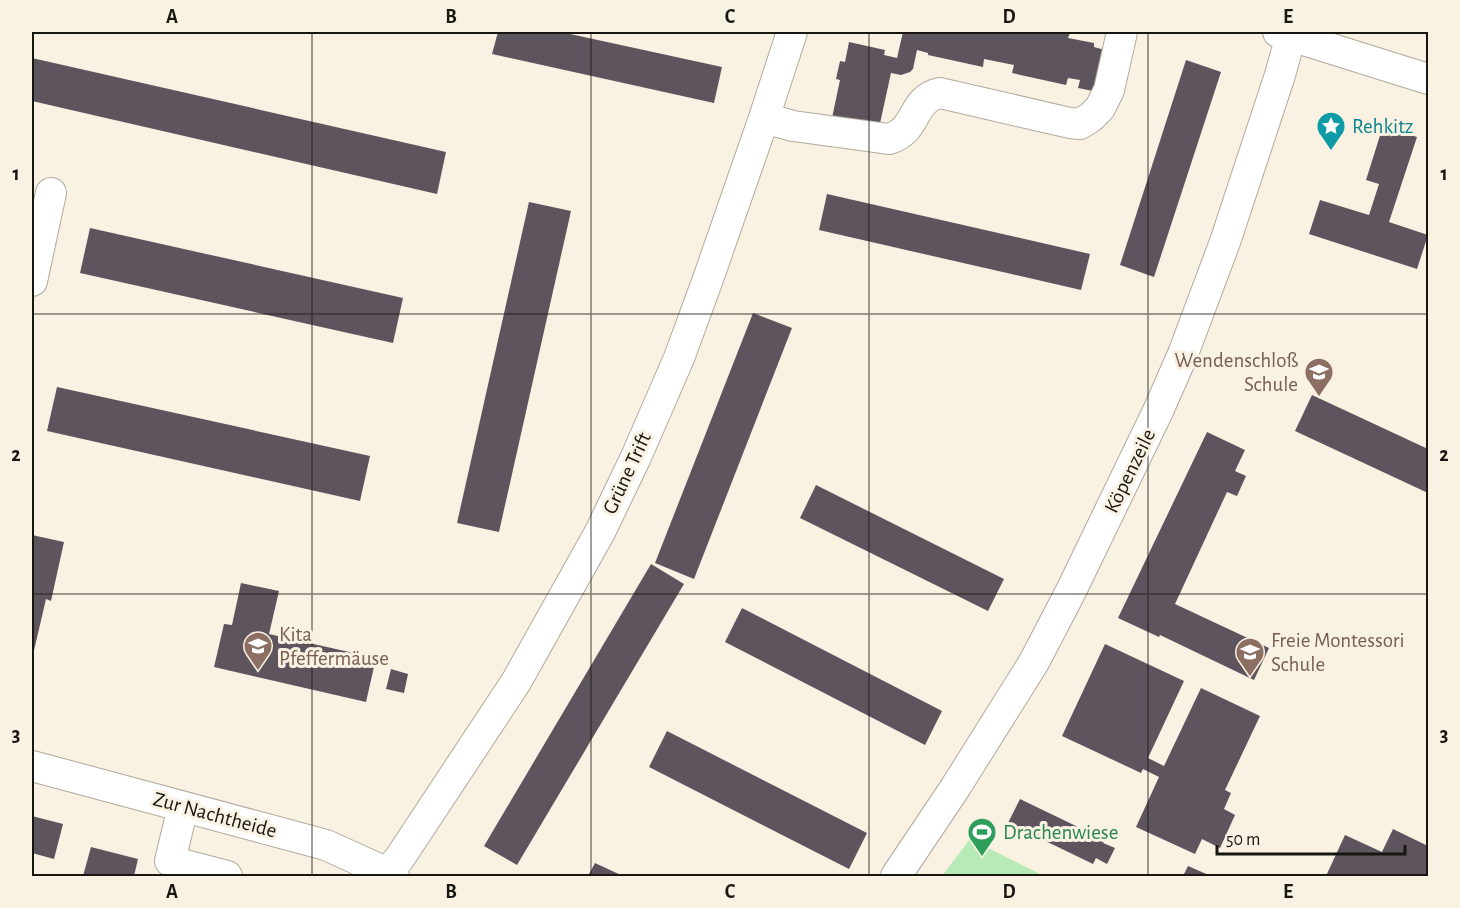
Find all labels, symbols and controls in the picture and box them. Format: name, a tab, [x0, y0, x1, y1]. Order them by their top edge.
text: A	[166, 7, 178, 27]
text: B	[445, 7, 457, 27]
text: C	[725, 7, 736, 27]
text: D	[1002, 7, 1016, 27]
text: E	[1283, 7, 1293, 27]
place icon: Rehkitz	[1315, 110, 1347, 152]
place label: Rehkitz	[1352, 116, 1414, 137]
text: 1	[12, 164, 20, 184]
text: 1	[1440, 164, 1448, 184]
place label: Wendenschloß Schule	[1175, 350, 1298, 395]
school or university icon: Wendenschloß Schule	[1303, 356, 1335, 398]
street label: Köpenzeile	[1101, 426, 1159, 516]
street label: Grüne Trift	[599, 429, 655, 517]
text: 2	[11, 445, 21, 465]
text: 2	[1439, 445, 1449, 465]
place label: Kita Pfeffermäuse	[279, 624, 389, 669]
school or university icon: Kita Pfeffermäuse	[242, 630, 274, 672]
place label: Freie Montessori Schule	[1271, 630, 1405, 675]
school or university icon: Freie Montessori Schule	[1234, 636, 1266, 678]
text: 3	[12, 725, 20, 745]
text: 3	[1440, 725, 1448, 745]
street label: Zur Nachtheide	[151, 788, 279, 842]
sports icon: Drachenwiese	[966, 816, 998, 858]
scale bar	[1217, 818, 1404, 856]
place label: Drachenwiese	[1003, 822, 1118, 843]
text: 50 m	[1226, 831, 1260, 849]
text: A	[166, 882, 178, 902]
text: B	[445, 882, 457, 902]
text: C	[725, 882, 736, 902]
text: D	[1002, 882, 1016, 902]
text: E	[1283, 882, 1293, 902]

